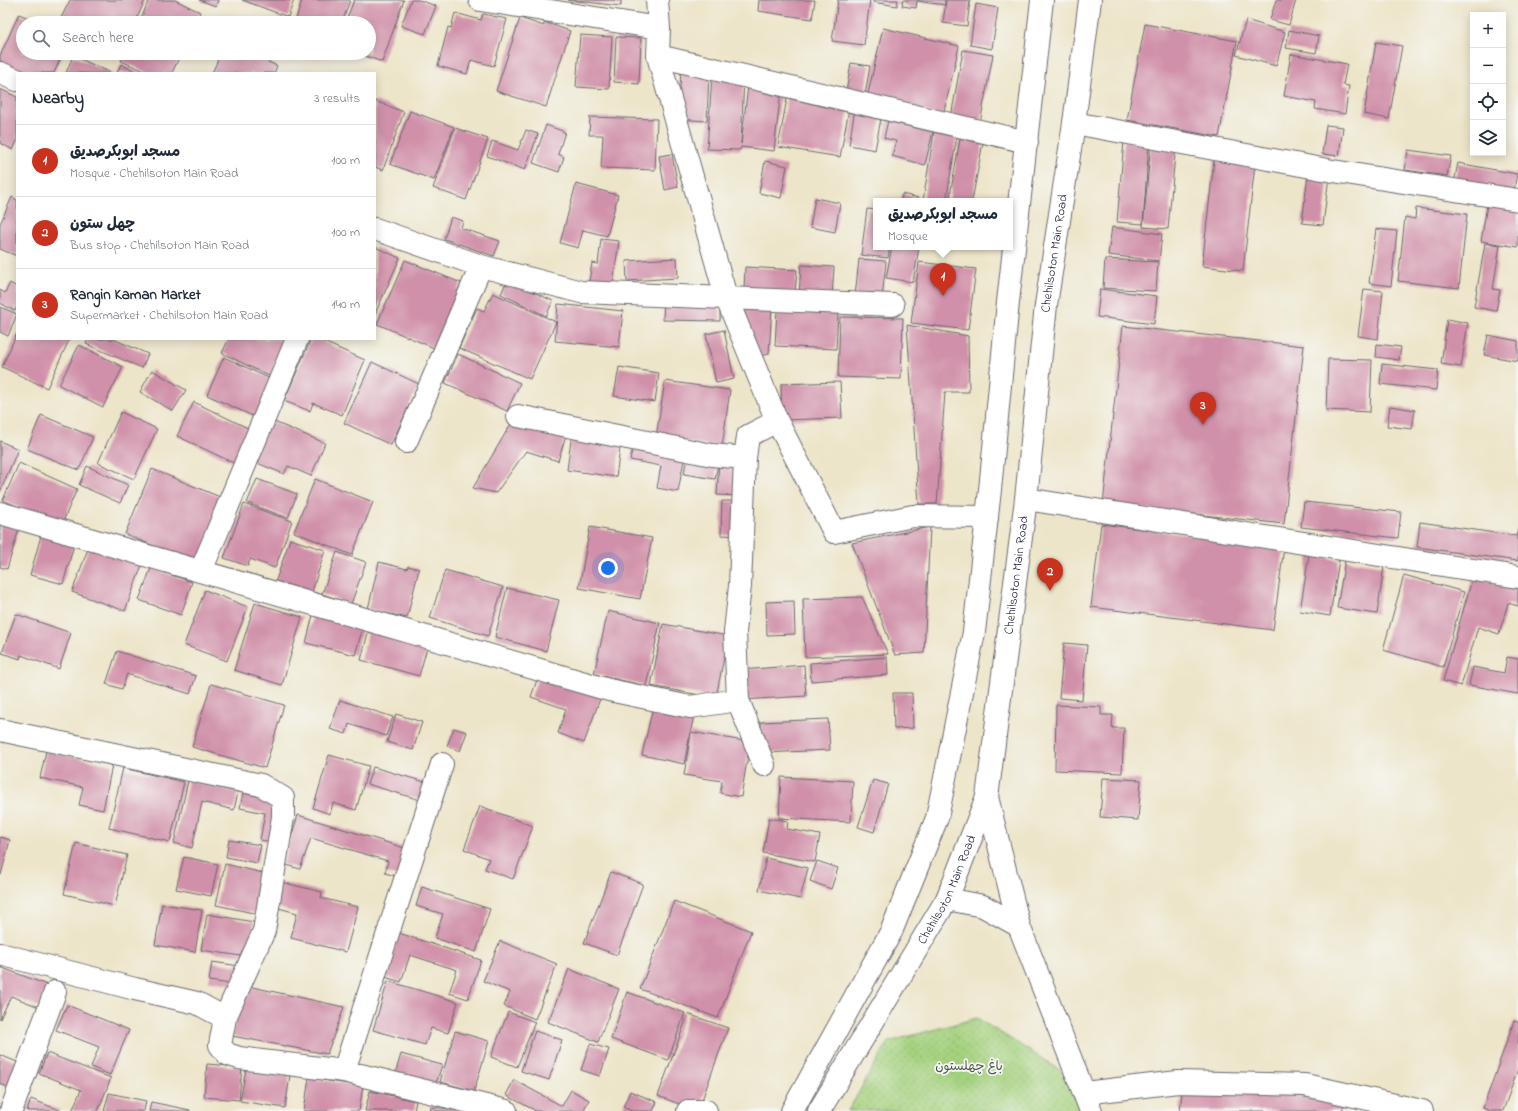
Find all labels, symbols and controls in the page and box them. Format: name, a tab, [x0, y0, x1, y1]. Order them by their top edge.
map controls	[1470, 12, 1506, 156]
button: +	[1470, 12, 1506, 48]
search box	[16, 16, 376, 60]
icon: search	[30, 27, 52, 49]
text: Search here	[62, 27, 134, 49]
button: −	[1470, 48, 1506, 84]
button: locate	[1470, 84, 1506, 120]
text: Nearby	[32, 86, 84, 111]
text: 3 results	[314, 89, 360, 108]
button: layers	[1470, 120, 1506, 156]
text: مسجد ابوبکرصدیق	[70, 141, 180, 163]
text: 1	[43, 151, 47, 170]
text: 100 m	[331, 151, 360, 170]
text: Mosque · Chehilsoton Main Road	[70, 164, 238, 183]
street label: Chehilsoton Main Road	[1036, 192, 1073, 313]
popup	[873, 198, 1013, 250]
text: مسجد ابوبکرصدیق	[888, 204, 998, 226]
text: چهل ستون	[70, 213, 135, 235]
text: 2	[42, 223, 48, 242]
text: 100 m	[331, 223, 360, 242]
text: Mosque	[888, 227, 928, 246]
text: Bus stop · Chehilsoton Main Road	[70, 236, 249, 255]
pin: 1	[930, 263, 956, 296]
text: Rangin Kaman Market	[70, 284, 201, 306]
text: 3	[42, 295, 48, 314]
text: 140 m	[332, 295, 360, 314]
text: Supermarket · Chehilsoton Main Road	[70, 306, 268, 325]
pin: 3	[1190, 392, 1216, 425]
street label: Chehilsoton Main Road	[999, 514, 1033, 636]
your location	[598, 558, 618, 578]
pin: 2	[1037, 558, 1063, 591]
street label: Chehilsoton Main Road	[912, 832, 981, 948]
park label: باغ چهلستون	[935, 1057, 1003, 1076]

